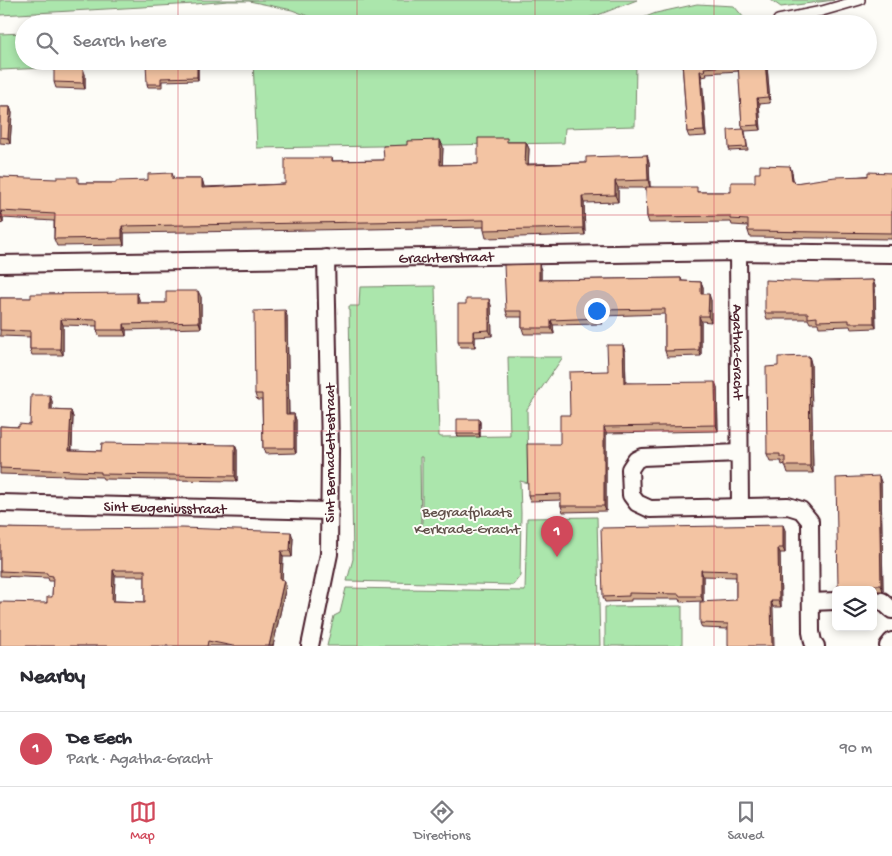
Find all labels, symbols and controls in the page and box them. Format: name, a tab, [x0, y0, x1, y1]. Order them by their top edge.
search box	[15, 15, 877, 70]
icon: search	[33, 29, 61, 57]
text: Search here	[73, 31, 167, 54]
street label: Grachterstraat	[398, 249, 496, 269]
your location	[584, 298, 610, 324]
street label: Agatha-Gracht	[727, 304, 746, 402]
street label: Sint Bernadettestraat	[322, 381, 340, 523]
street label: Sint Eugeniusstraat	[103, 499, 228, 520]
park label: Begraafplaats Kerkrade-Gracht	[414, 504, 522, 539]
pin: 1	[541, 516, 573, 557]
map controls	[832, 586, 877, 631]
button: layers	[832, 586, 877, 631]
text: Nearby	[20, 666, 85, 691]
text: De Eech	[67, 728, 132, 751]
text: 1	[33, 740, 39, 759]
text: 90 m	[840, 740, 872, 759]
text: Park · Agatha-Gracht	[67, 751, 212, 770]
tab: Map	[129, 798, 157, 845]
tab: Directions	[414, 798, 471, 845]
tab: Saved	[728, 798, 763, 845]

